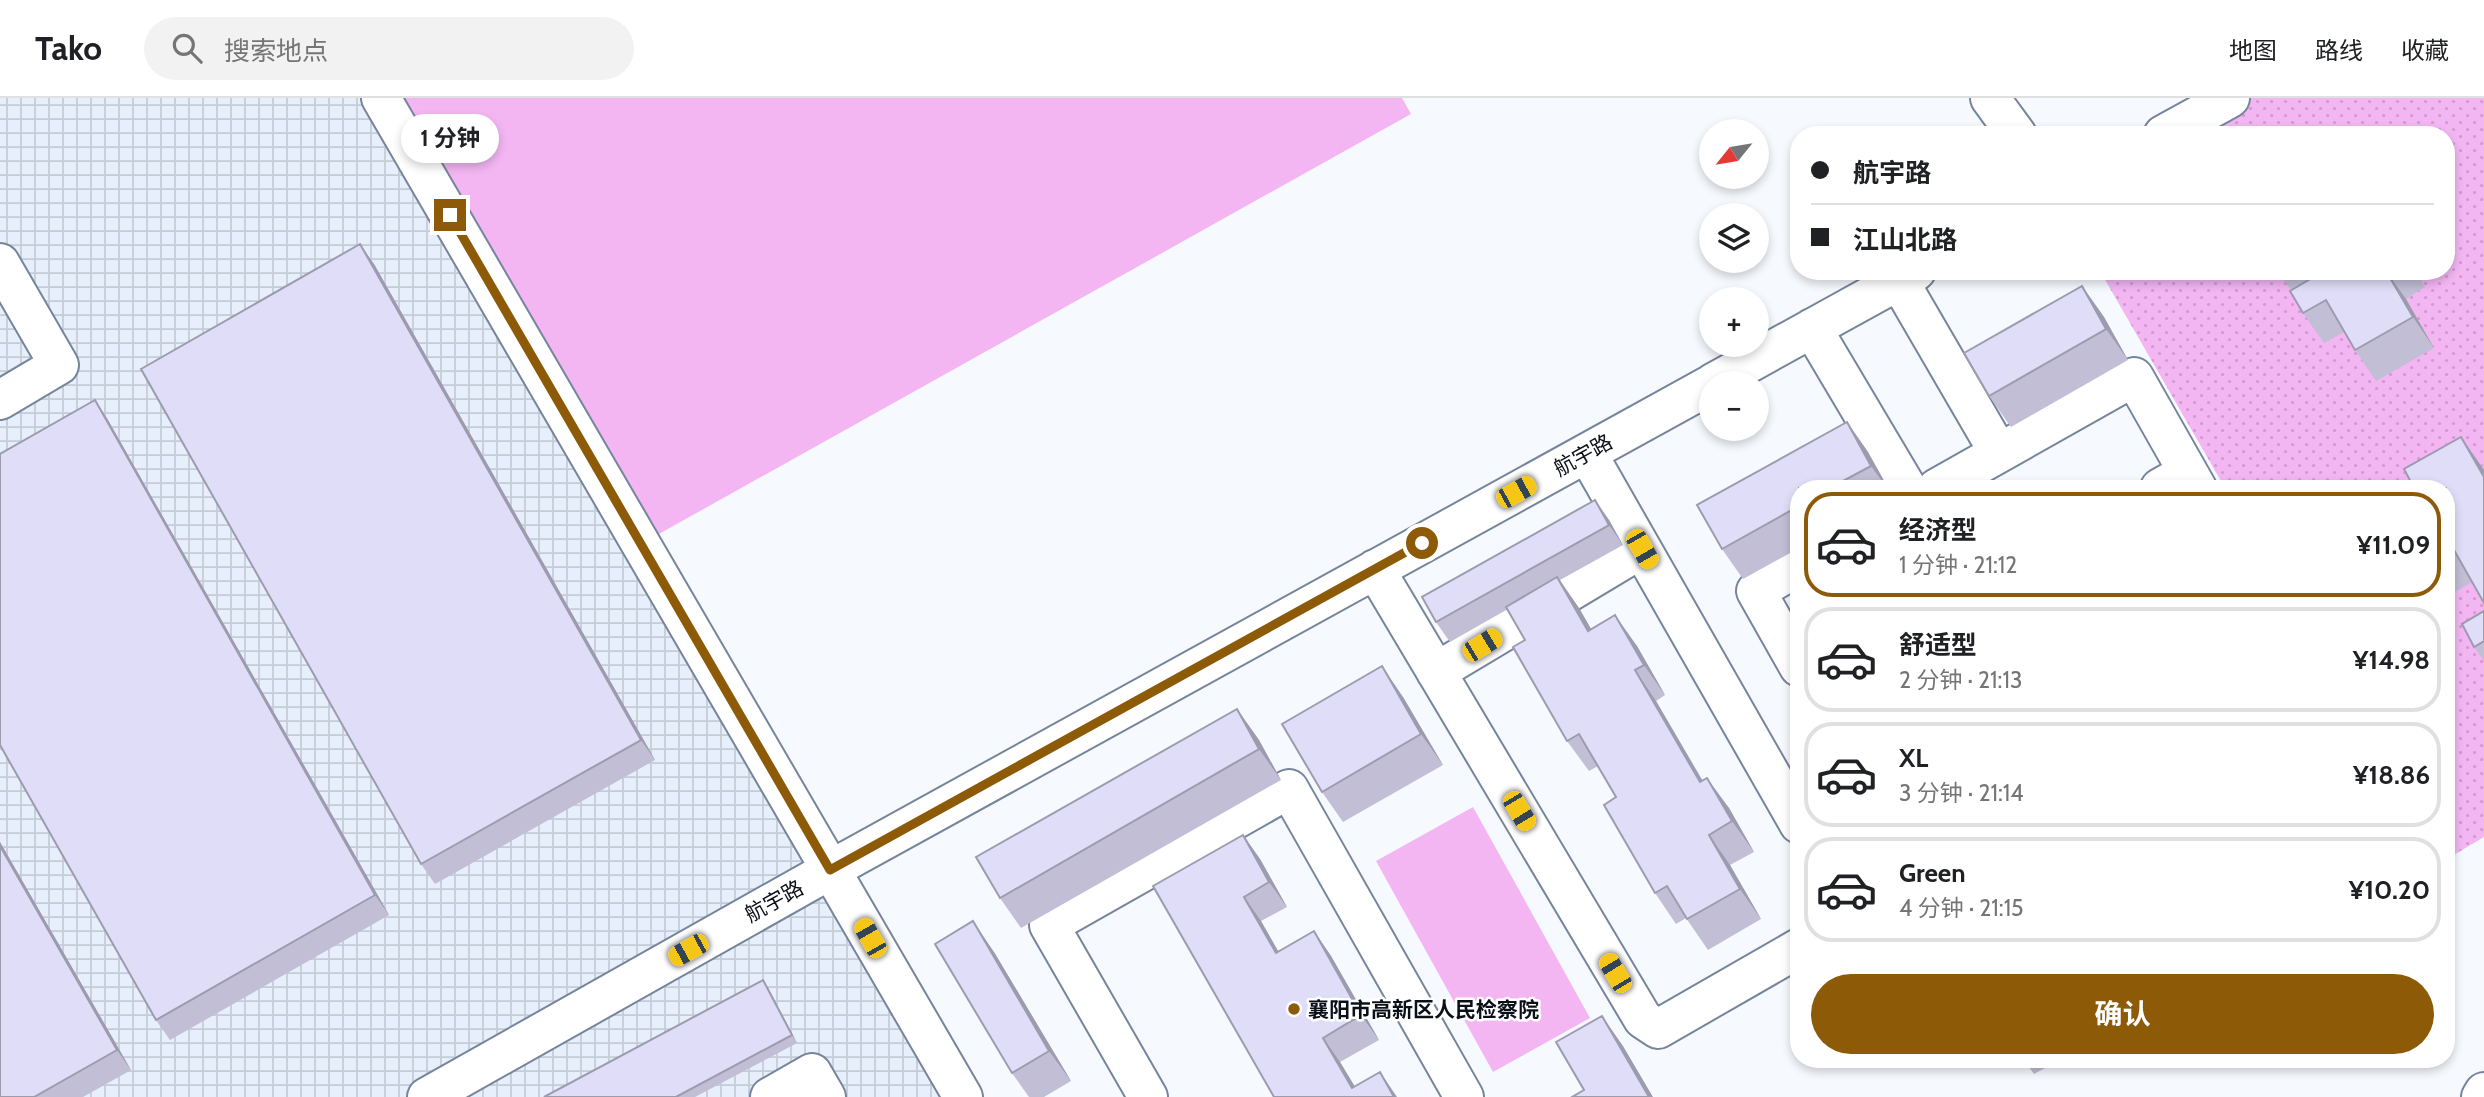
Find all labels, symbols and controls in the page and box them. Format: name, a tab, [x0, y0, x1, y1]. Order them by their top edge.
search box	[144, 17, 634, 80]
text: Tako	[35, 28, 102, 68]
icon: search	[168, 29, 206, 67]
text: 搜索地点	[224, 35, 328, 67]
text: 地图	[2229, 36, 2277, 65]
text: 路线	[2315, 36, 2363, 65]
text: 收藏	[2401, 36, 2449, 65]
callout: 1 分钟	[401, 114, 499, 162]
north arrow	[1699, 119, 1769, 189]
map controls	[1699, 119, 1769, 441]
text: 1 分钟	[420, 124, 480, 152]
text: 航宇路	[1853, 157, 1931, 189]
route end	[434, 199, 466, 231]
button: layers	[1699, 203, 1769, 273]
text: 江山北路	[1853, 224, 1957, 256]
button: +	[1699, 287, 1769, 357]
button: −	[1699, 371, 1769, 441]
street label: 航宇路	[1549, 429, 1617, 481]
car	[1493, 473, 1540, 511]
icon: car	[1815, 513, 1878, 576]
text: 经济型	[1899, 514, 1977, 546]
car	[1623, 526, 1662, 572]
route start	[1406, 527, 1438, 559]
text: ¥11.09	[2357, 529, 2430, 561]
text: 1 分钟 · 21:12	[1899, 551, 2017, 579]
car	[1459, 625, 1506, 665]
icon: car	[1815, 628, 1878, 691]
text: 舒适型	[1899, 629, 1977, 661]
text: ¥14.98	[2353, 644, 2430, 676]
text: 2 分钟 · 21:13	[1899, 666, 2022, 694]
text: XL	[1899, 742, 1928, 774]
icon: car	[1815, 743, 1878, 806]
text: ¥18.86	[2353, 759, 2430, 791]
text: 3 分钟 · 21:14	[1899, 779, 2024, 807]
car	[1500, 788, 1539, 834]
text: Green	[1899, 857, 1966, 889]
icon: car	[1815, 858, 1878, 921]
text: ¥10.20	[2349, 874, 2430, 906]
street label: 航宇路	[740, 875, 808, 927]
text: 4 分钟 · 21:15	[1899, 894, 2024, 922]
car	[851, 915, 890, 961]
car	[665, 931, 712, 969]
car	[1596, 950, 1635, 996]
button: 确认	[1811, 974, 2434, 1054]
place label: 襄阳市高新区人民检察院	[1308, 997, 1539, 1022]
marker: 襄阳市高新区人民检察院	[1286, 1001, 1302, 1017]

